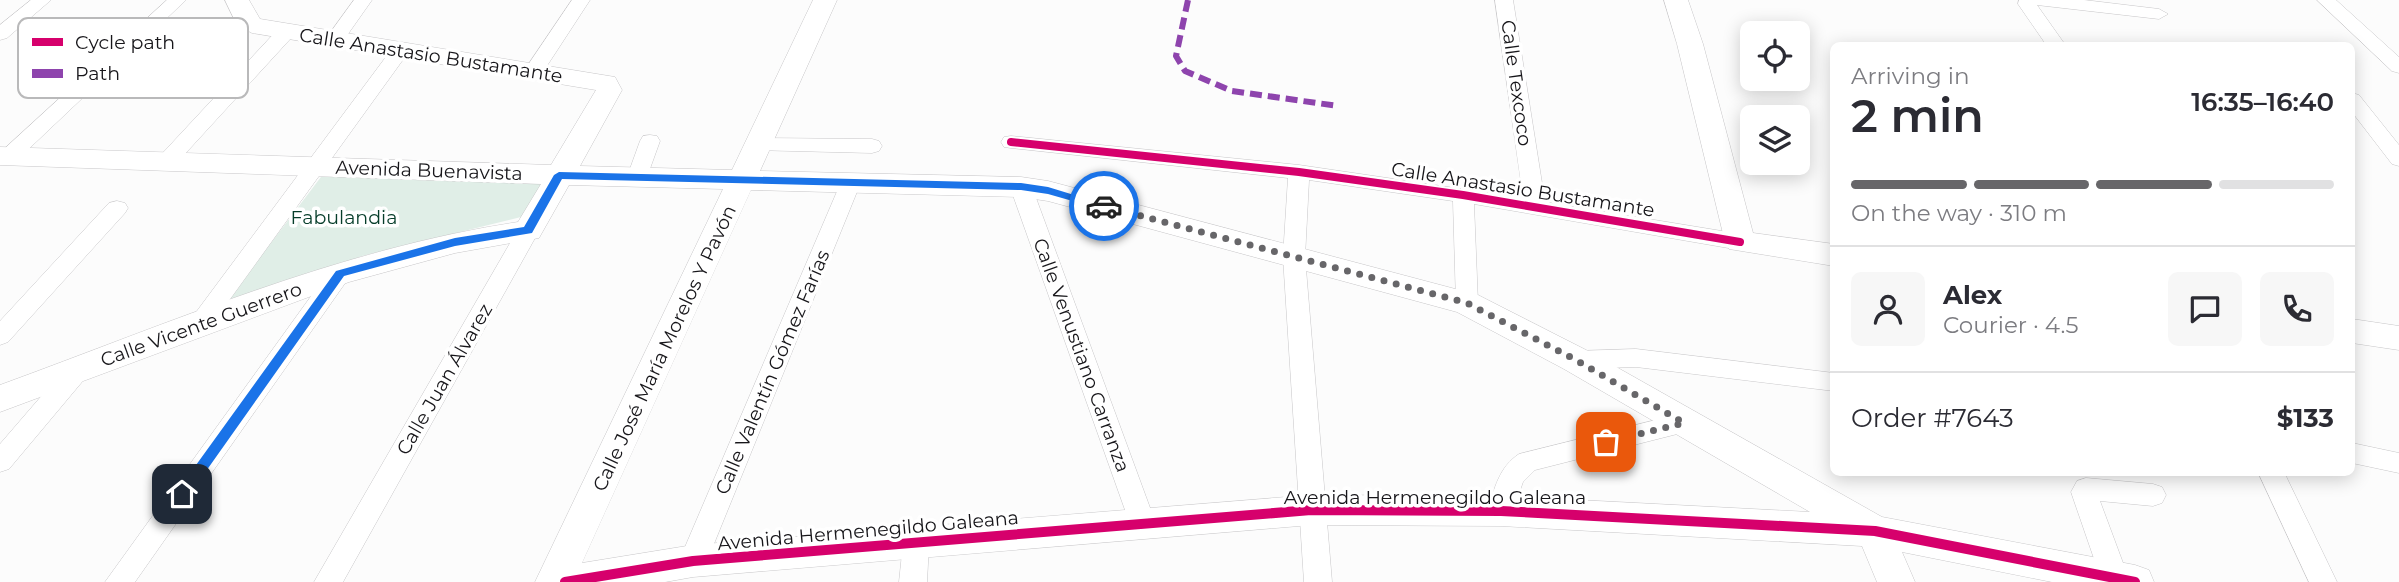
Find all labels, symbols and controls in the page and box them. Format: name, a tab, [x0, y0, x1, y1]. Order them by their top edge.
legend	[18, 18, 248, 98]
street label: Calle Texcoco	[1496, 19, 1537, 148]
map controls	[1740, 21, 1810, 175]
button: locate	[1740, 21, 1810, 91]
street label: Calle Anastasio Bustamante	[298, 23, 564, 88]
text: Cycle path	[75, 31, 175, 54]
text: Path	[75, 62, 120, 85]
text: Arriving in	[1851, 62, 1970, 90]
text: 16:35–16:40	[2191, 86, 2334, 118]
text: 2 min	[1851, 87, 1984, 144]
button: layers	[1740, 105, 1810, 175]
street label: Avenida Buenavista	[335, 156, 523, 185]
street label: Calle Anastasio Bustamante	[1390, 157, 1656, 222]
courier	[1069, 171, 1139, 241]
icon: car	[1085, 187, 1123, 225]
text: On the way · 310 m	[1851, 199, 2067, 227]
street label: Calle José María Morelos Y Pavón	[588, 202, 741, 495]
park label: Fabulandia	[291, 206, 397, 229]
street label: Calle Venustiano Carranza	[1028, 235, 1135, 475]
street label: Calle Valentín Gómez Farías	[710, 246, 835, 498]
button: person	[1851, 272, 1925, 346]
button: chat	[2168, 272, 2242, 346]
button: phone	[2260, 272, 2334, 346]
street label: Calle Vicente Guerrero	[97, 277, 305, 372]
text: Alex	[1943, 279, 2002, 311]
street label: Calle Juan Álvarez	[392, 300, 497, 459]
text: Courier · 4.5	[1943, 311, 2078, 339]
text: Order #7643	[1851, 402, 2014, 434]
text: $133	[2277, 402, 2334, 434]
pin	[1576, 412, 1636, 472]
icon: bag	[1587, 423, 1625, 461]
pin	[152, 464, 212, 524]
icon: home	[163, 475, 201, 513]
street label: Avenida Hermenegildo Galeana	[1284, 486, 1586, 509]
street label: Avenida Hermenegildo Galeana	[716, 506, 1020, 555]

